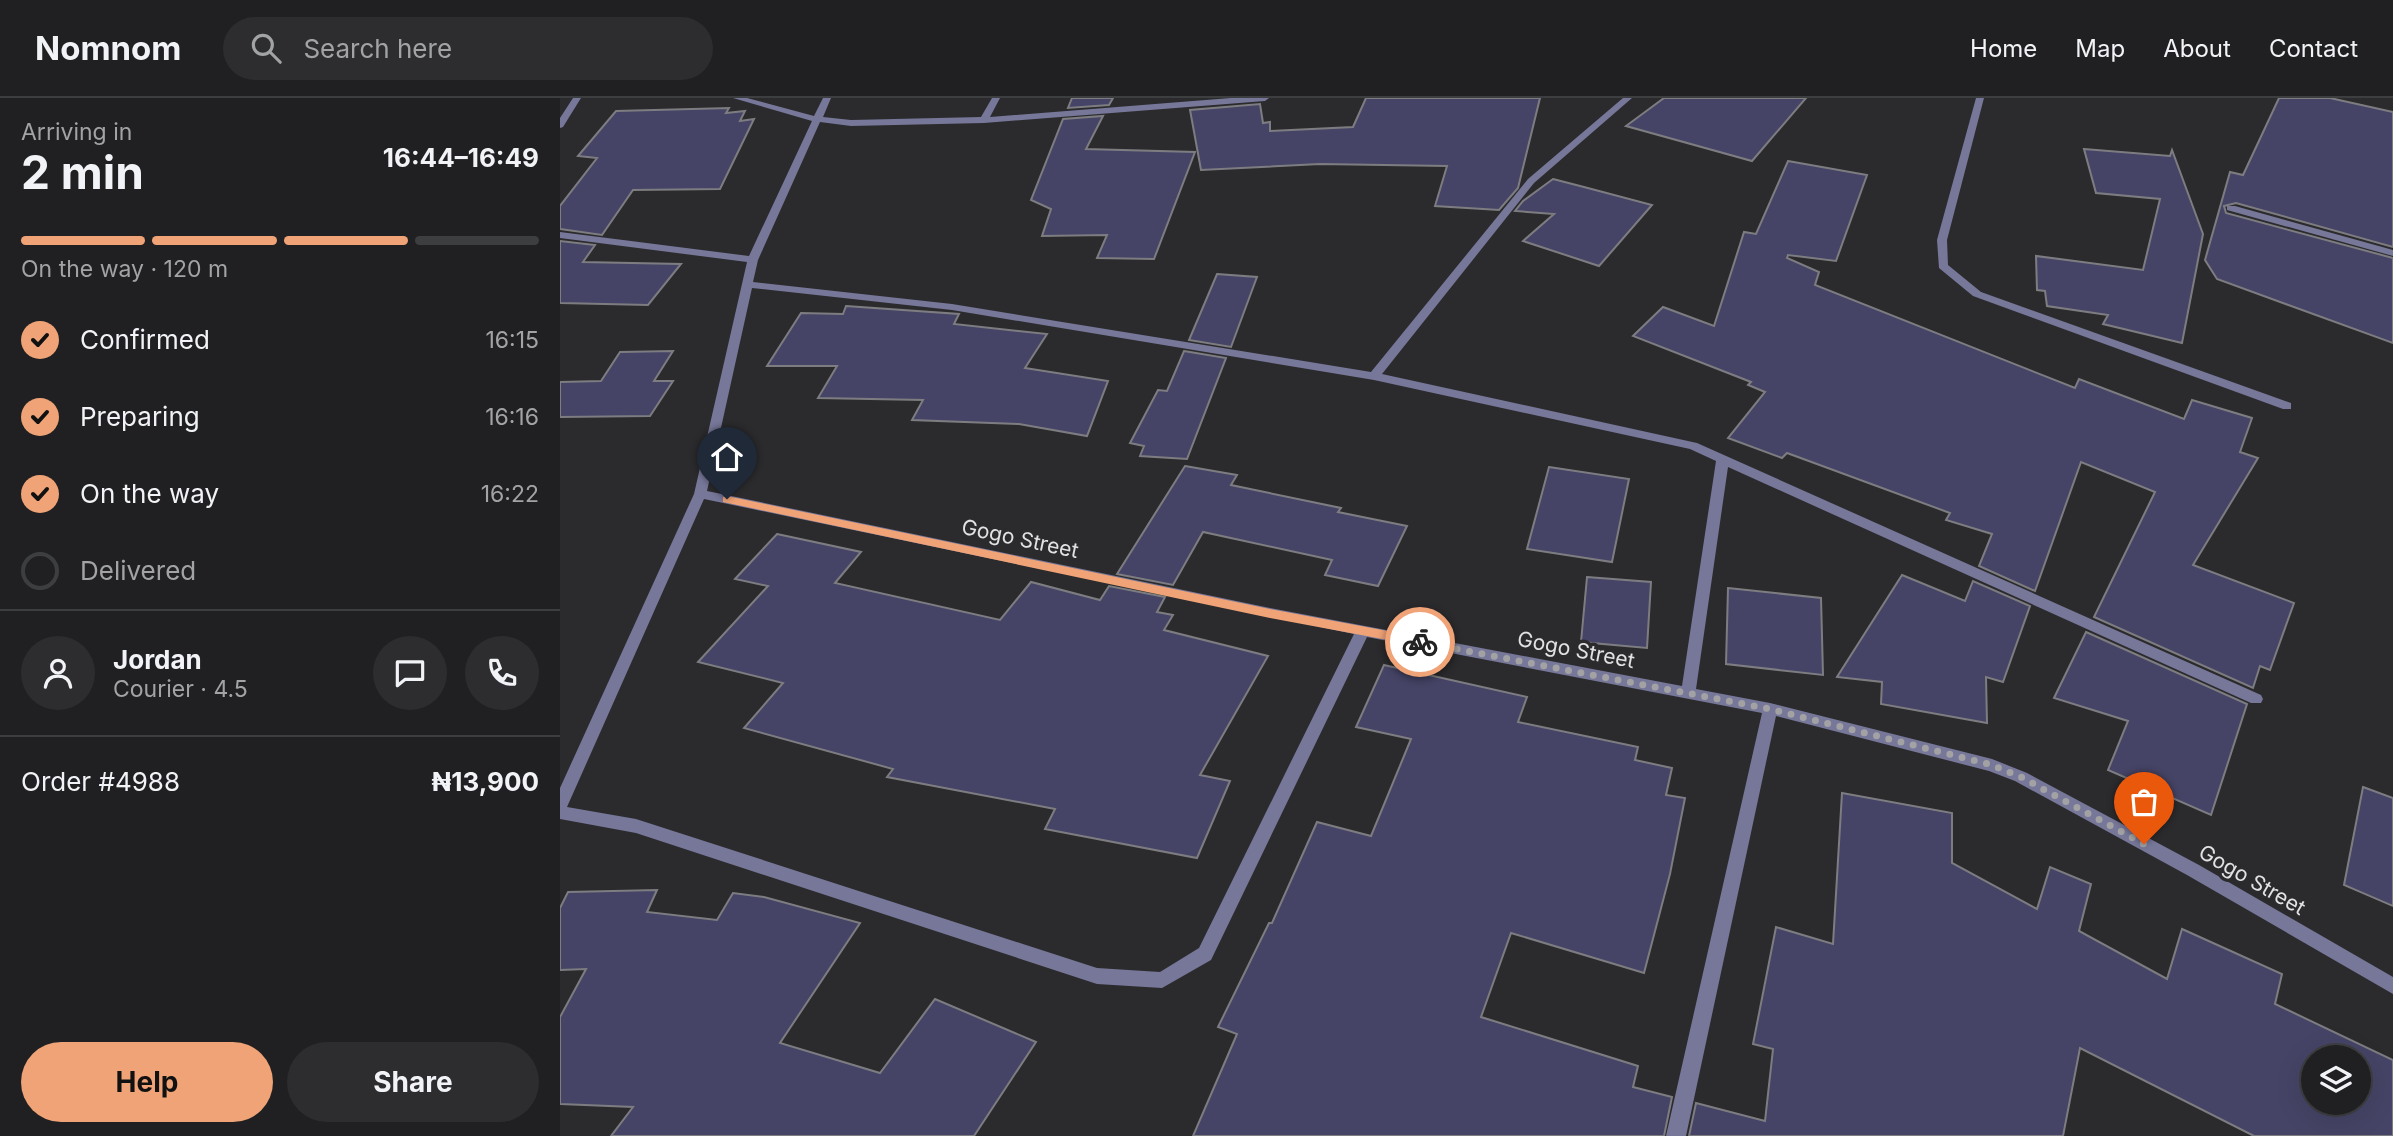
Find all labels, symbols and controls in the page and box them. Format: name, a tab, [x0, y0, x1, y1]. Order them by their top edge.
search box	[223, 17, 713, 80]
text: Nomnom	[35, 28, 181, 68]
icon: search	[247, 29, 285, 67]
text: Search here	[303, 33, 452, 64]
text: Home	[1970, 34, 2037, 63]
text: Map	[2075, 34, 2125, 63]
text: About	[2163, 34, 2231, 63]
text: Contact	[2269, 34, 2358, 63]
text: Arriving in	[21, 118, 132, 146]
text: 16:44–16:49	[383, 142, 539, 173]
text: 2 min	[21, 144, 144, 200]
text: On the way · 120 m	[21, 255, 228, 283]
icon: check	[21, 321, 59, 359]
text: Confirmed	[80, 324, 210, 355]
text: 16:15	[485, 326, 539, 354]
icon: check	[21, 398, 59, 436]
text: Preparing	[80, 401, 200, 432]
text: 16:16	[485, 403, 539, 431]
pin	[697, 427, 757, 499]
icon: home	[708, 438, 746, 476]
icon: check	[21, 475, 59, 513]
text: On the way	[80, 478, 219, 509]
text: 16:22	[481, 480, 539, 508]
street label: Gogo Street	[959, 514, 1081, 563]
text: Delivered	[80, 555, 196, 586]
courier	[1385, 607, 1455, 677]
icon: bike	[1401, 623, 1439, 661]
street label: Gogo Street	[1515, 626, 1637, 673]
button: person	[21, 636, 95, 710]
button: chat	[373, 636, 447, 710]
button: phone	[465, 636, 539, 710]
text: Jordan	[113, 644, 202, 675]
text: Courier · 4.5	[113, 675, 248, 703]
text: Order #4988	[21, 766, 180, 797]
text: ₦13,900	[432, 766, 539, 797]
pin	[2114, 772, 2174, 844]
icon: bag	[2125, 783, 2163, 821]
street label: Gogo Street	[2195, 839, 2310, 920]
button: Help	[21, 1042, 273, 1122]
button: Share	[287, 1042, 539, 1122]
map controls	[2301, 1045, 2371, 1115]
button: layers	[2301, 1045, 2371, 1115]

